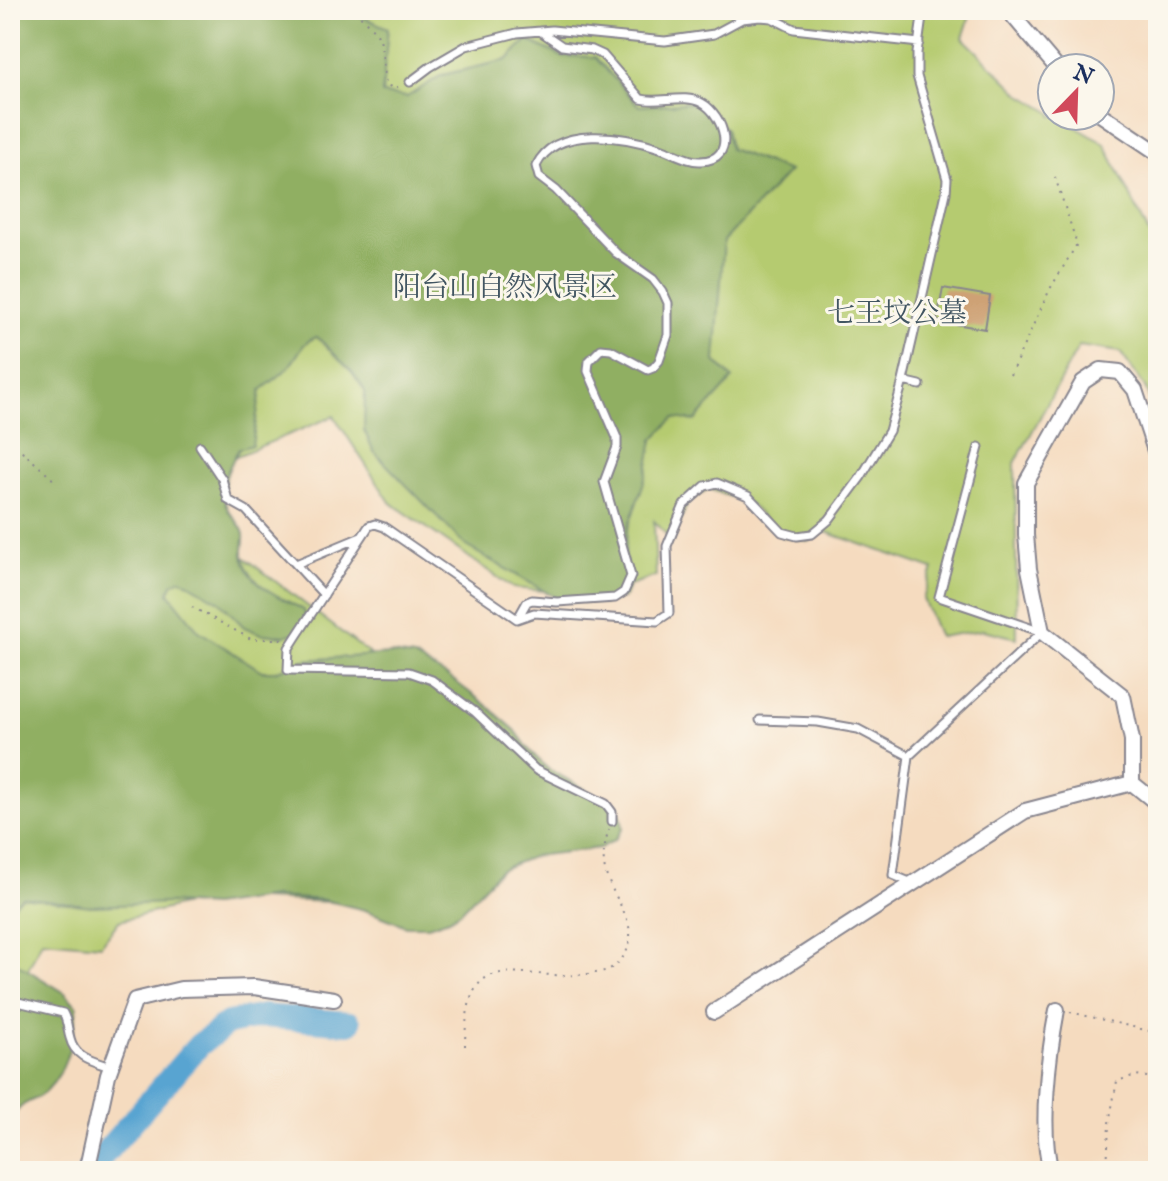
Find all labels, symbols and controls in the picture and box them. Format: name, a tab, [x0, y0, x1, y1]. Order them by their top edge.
north arrow	[1036, 52, 1116, 132]
text: N	[1068, 58, 1097, 92]
park label: 阳台山自然风景区	[393, 271, 617, 306]
park label: 七王坟公墓	[827, 297, 967, 332]

